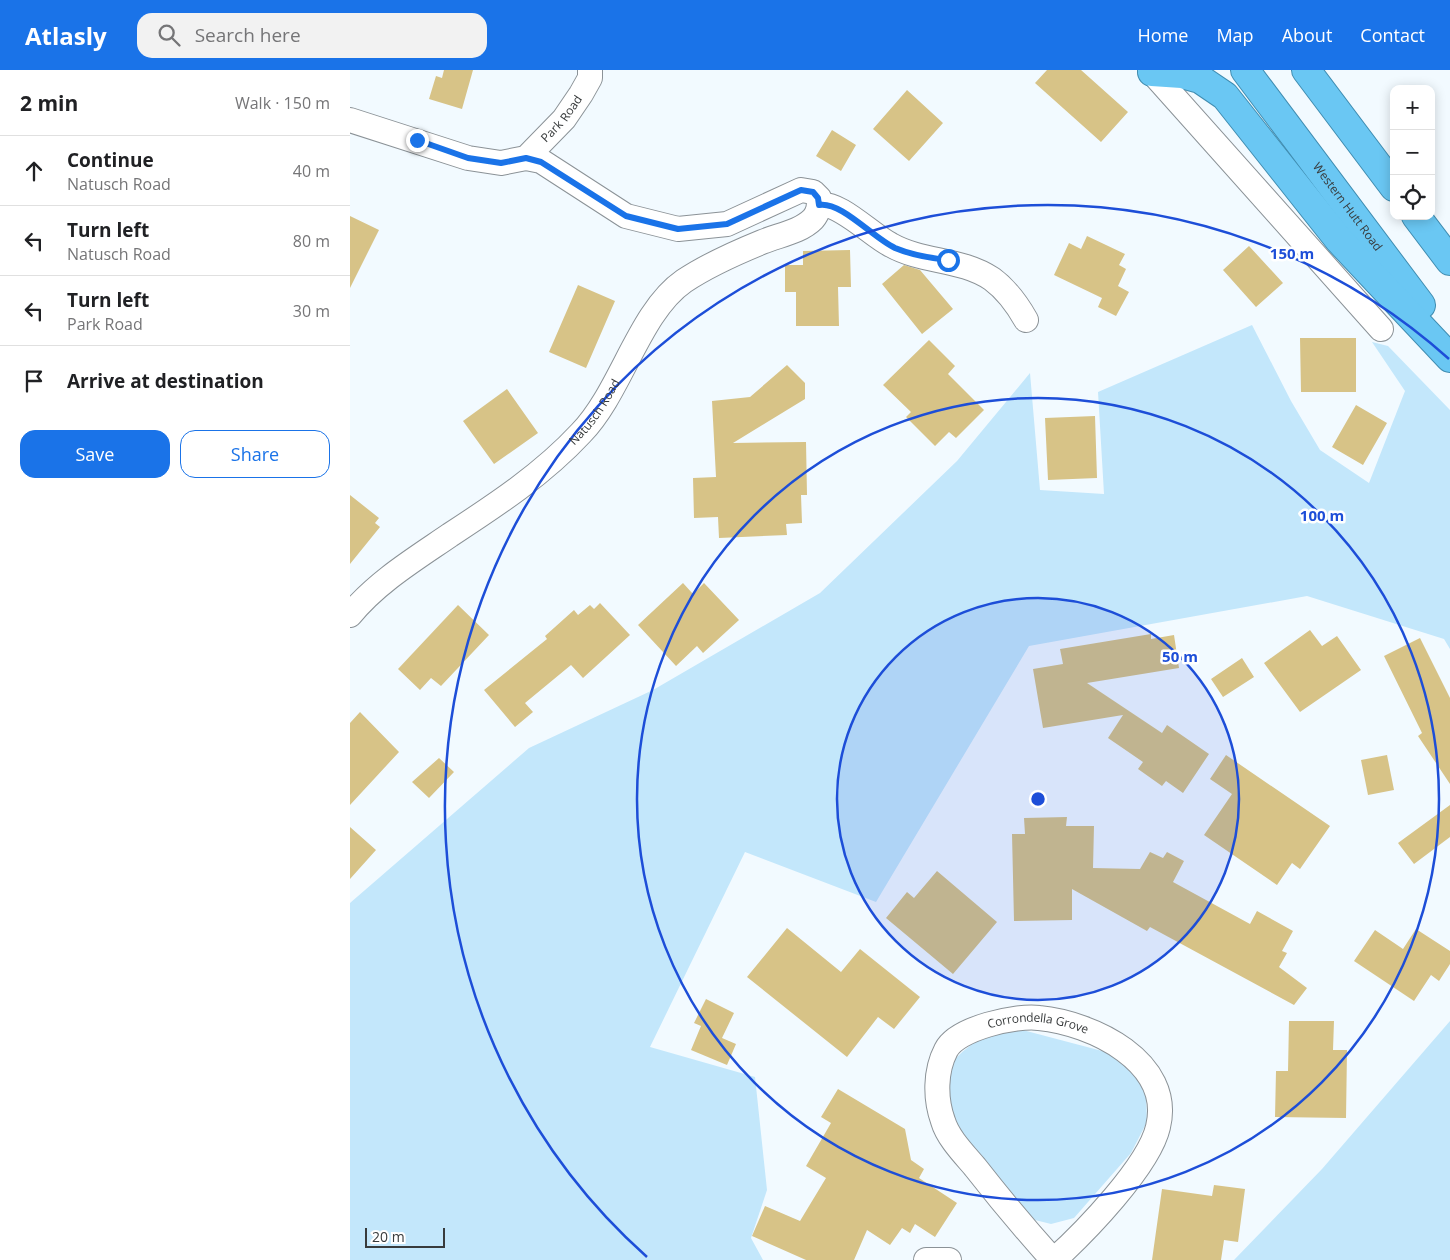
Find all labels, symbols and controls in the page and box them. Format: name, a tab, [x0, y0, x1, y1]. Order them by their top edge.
search box	[137, 13, 487, 58]
text: Atlasly	[25, 19, 107, 52]
icon: search	[155, 21, 183, 49]
text: Search here	[195, 22, 301, 48]
text: Home	[1138, 23, 1188, 47]
text: Map	[1216, 23, 1254, 47]
text: About	[1282, 23, 1332, 47]
text: Contact	[1360, 23, 1425, 47]
map controls	[1390, 85, 1435, 220]
button: +	[1390, 85, 1435, 130]
text: 2 min	[20, 89, 78, 117]
street label: Park Road	[537, 91, 586, 146]
text: Walk · 150 m	[235, 92, 330, 114]
route end	[406, 129, 429, 152]
button: −	[1390, 130, 1435, 175]
text: Continue	[67, 147, 154, 173]
icon: ahead	[20, 157, 48, 185]
street label: Western Hutt Road	[1309, 159, 1387, 254]
text: 40 m	[293, 160, 330, 182]
text: Natusch Road	[67, 173, 171, 195]
button: locate	[1390, 175, 1435, 220]
text: Turn left	[67, 217, 149, 243]
icon: left	[20, 227, 48, 255]
text: 80 m	[293, 230, 330, 252]
text: Natusch Road	[67, 243, 171, 265]
text: 150 m	[1270, 243, 1314, 263]
route start	[937, 249, 960, 272]
text: Turn left	[67, 287, 149, 313]
icon: left	[20, 297, 48, 325]
text: 30 m	[293, 300, 330, 322]
text: Park Road	[67, 313, 143, 335]
icon: arrive	[20, 367, 48, 395]
text: Arrive at destination	[67, 368, 264, 394]
street label: Natusch Road	[565, 376, 624, 449]
button: Save	[20, 430, 170, 478]
button: Share	[180, 430, 330, 478]
text: 100 m	[1300, 505, 1344, 525]
text: 50 m	[1162, 646, 1198, 666]
centre of rings	[1029, 790, 1047, 808]
street label: Corrondella Grove	[985, 1009, 1091, 1038]
scale bar	[365, 1225, 445, 1248]
text: 20 m	[372, 1227, 405, 1246]

